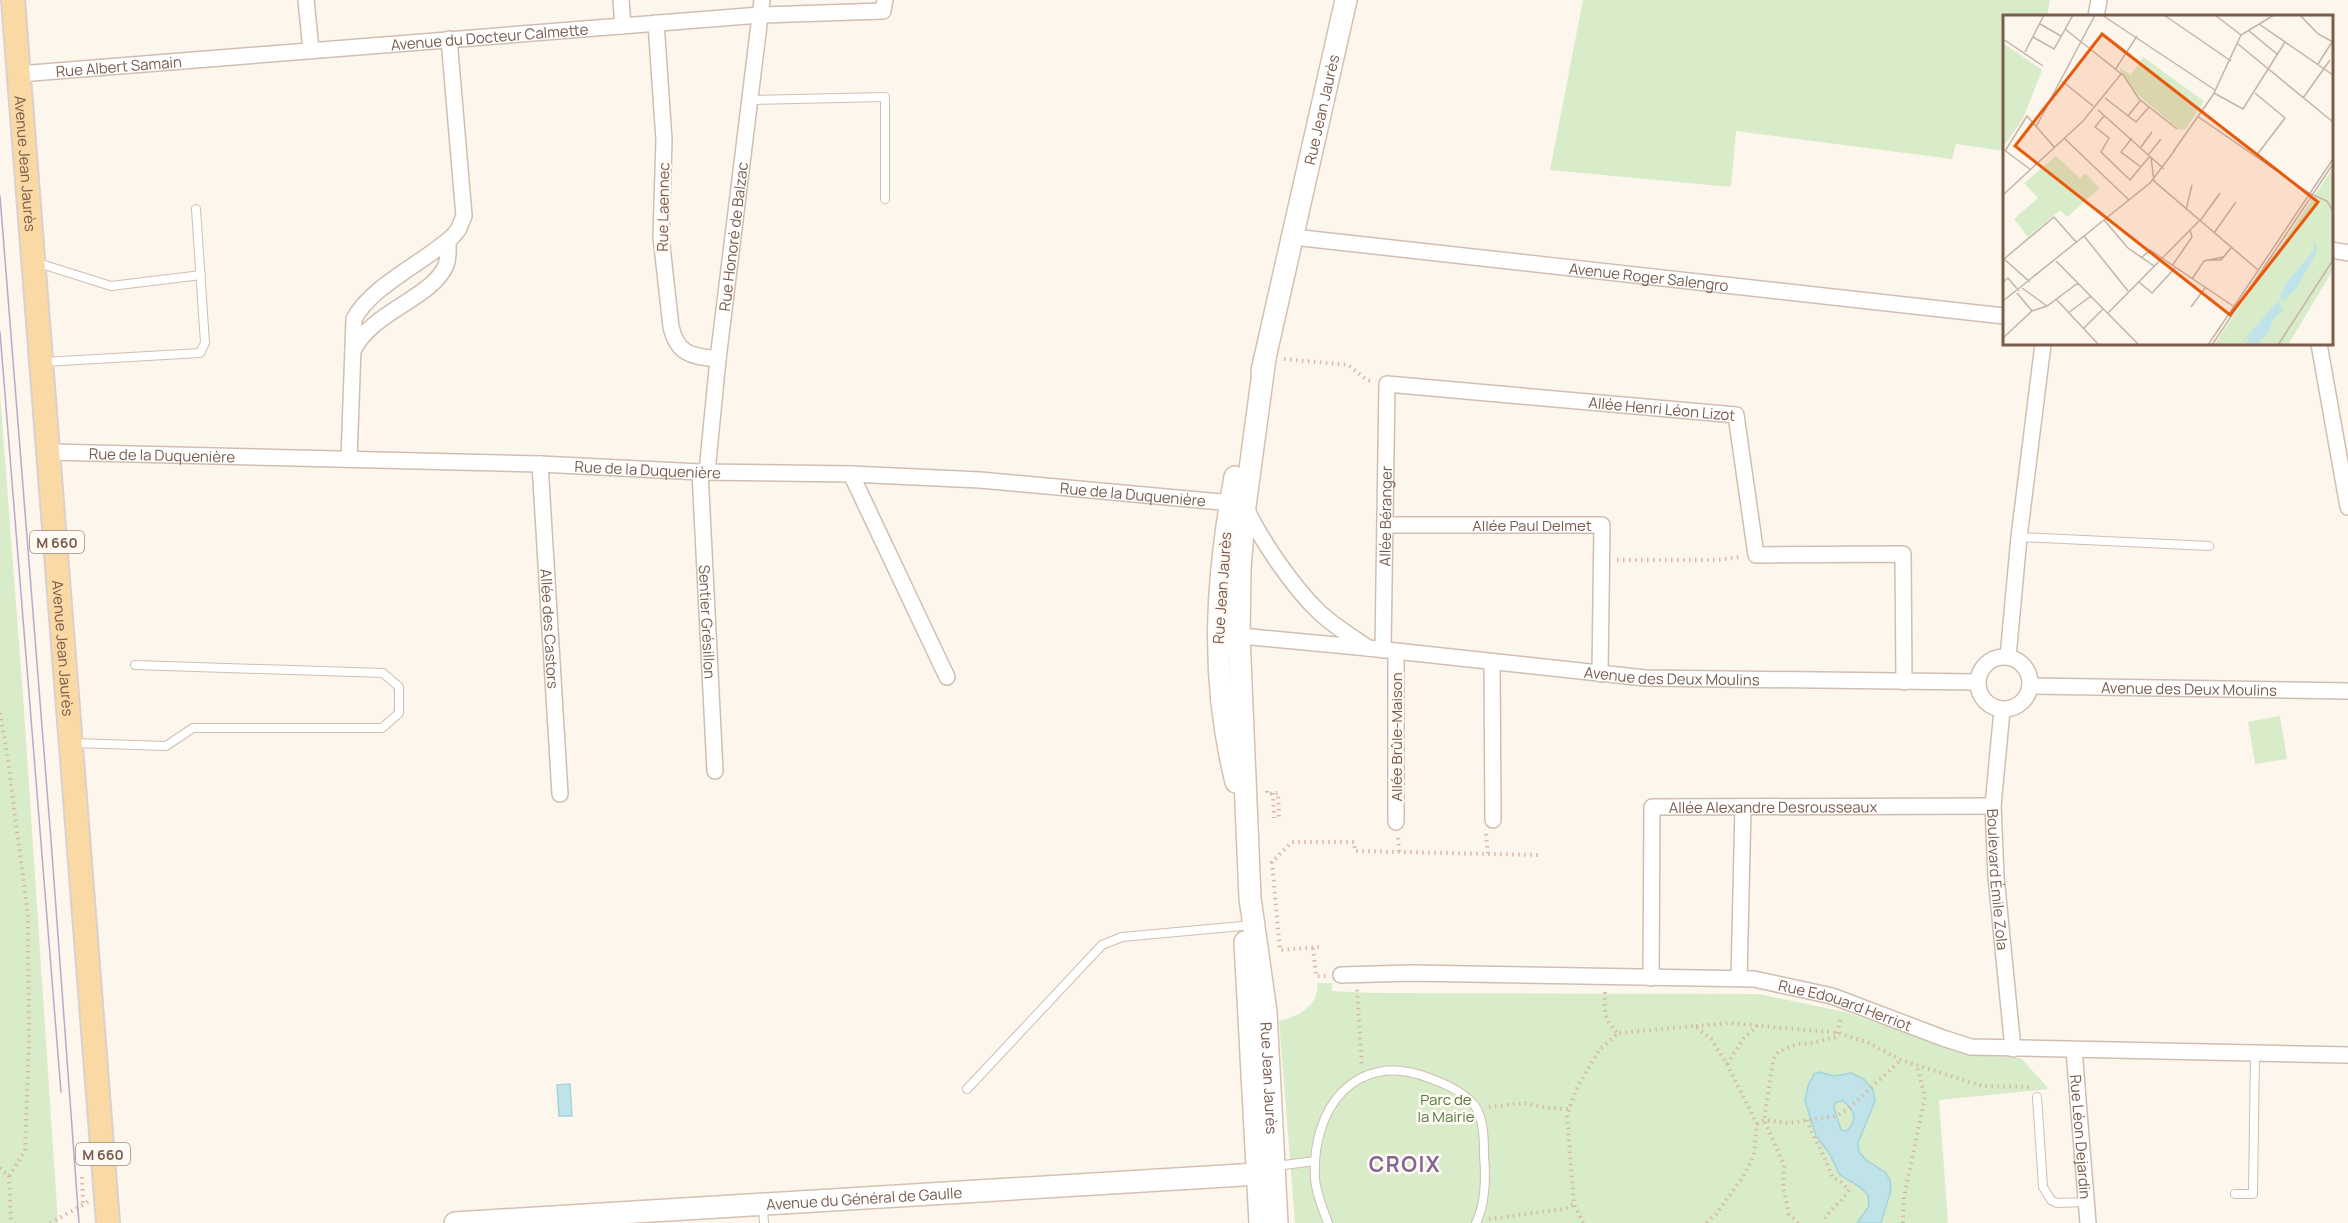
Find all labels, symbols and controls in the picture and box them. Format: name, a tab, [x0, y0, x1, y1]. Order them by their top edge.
inset map	[2003, 15, 2333, 345]
street label: Avenue du Docteur Calmette	[390, 18, 589, 55]
street label: Rue Albert Samain	[55, 51, 183, 82]
street label: Rue Jean Jaurès	[1299, 52, 1344, 167]
street label: Avenue Jean Jaurès	[10, 95, 41, 233]
street label: Rue Honoré de Balzac	[713, 161, 753, 312]
street label: Rue Laennec	[652, 162, 674, 252]
street label: Avenue Roger Salengro	[1568, 257, 1730, 296]
street label: Allée Henri Léon Lizot	[1588, 391, 1736, 425]
street label: Rue de la Duquenière	[89, 442, 236, 467]
street label: Rue de la Duquenière	[574, 455, 721, 483]
street label: Allée Béranger	[1374, 465, 1396, 566]
street label: Rue de la Duquenière	[1059, 477, 1207, 511]
street label: Allée Paul Delmet	[1472, 515, 1592, 536]
road number: M 660	[30, 531, 84, 553]
street label: Rue Jean Jaurès	[1208, 531, 1236, 645]
street label: Sentier Grésillon	[694, 564, 721, 680]
street label: Allée des Castors	[536, 568, 564, 689]
street label: Avenue Jean Jaurès	[48, 579, 79, 717]
street label: Avenue des Deux Moulins	[1583, 661, 1760, 690]
street label: Allée Brûle-Maison	[1386, 672, 1407, 802]
street label: Avenue des Deux Moulins	[2101, 677, 2277, 700]
street label: Allée Alexandre Desrousseaux	[1669, 796, 1877, 817]
street label: Boulevard Émile Zola	[1983, 808, 2014, 951]
street label: Rue Edouard Herriot	[1776, 974, 1915, 1036]
street label: Rue Jean Jaurès	[1256, 1021, 1283, 1135]
street label: Rue Léon Dejardin	[2066, 1074, 2097, 1200]
park label: Parc de la Mairie	[1418, 1089, 1475, 1127]
road number: M 660	[76, 1143, 130, 1165]
district label: CROIX	[1369, 1150, 1441, 1178]
street label: Avenue du Général de Gaulle	[766, 1182, 963, 1214]

